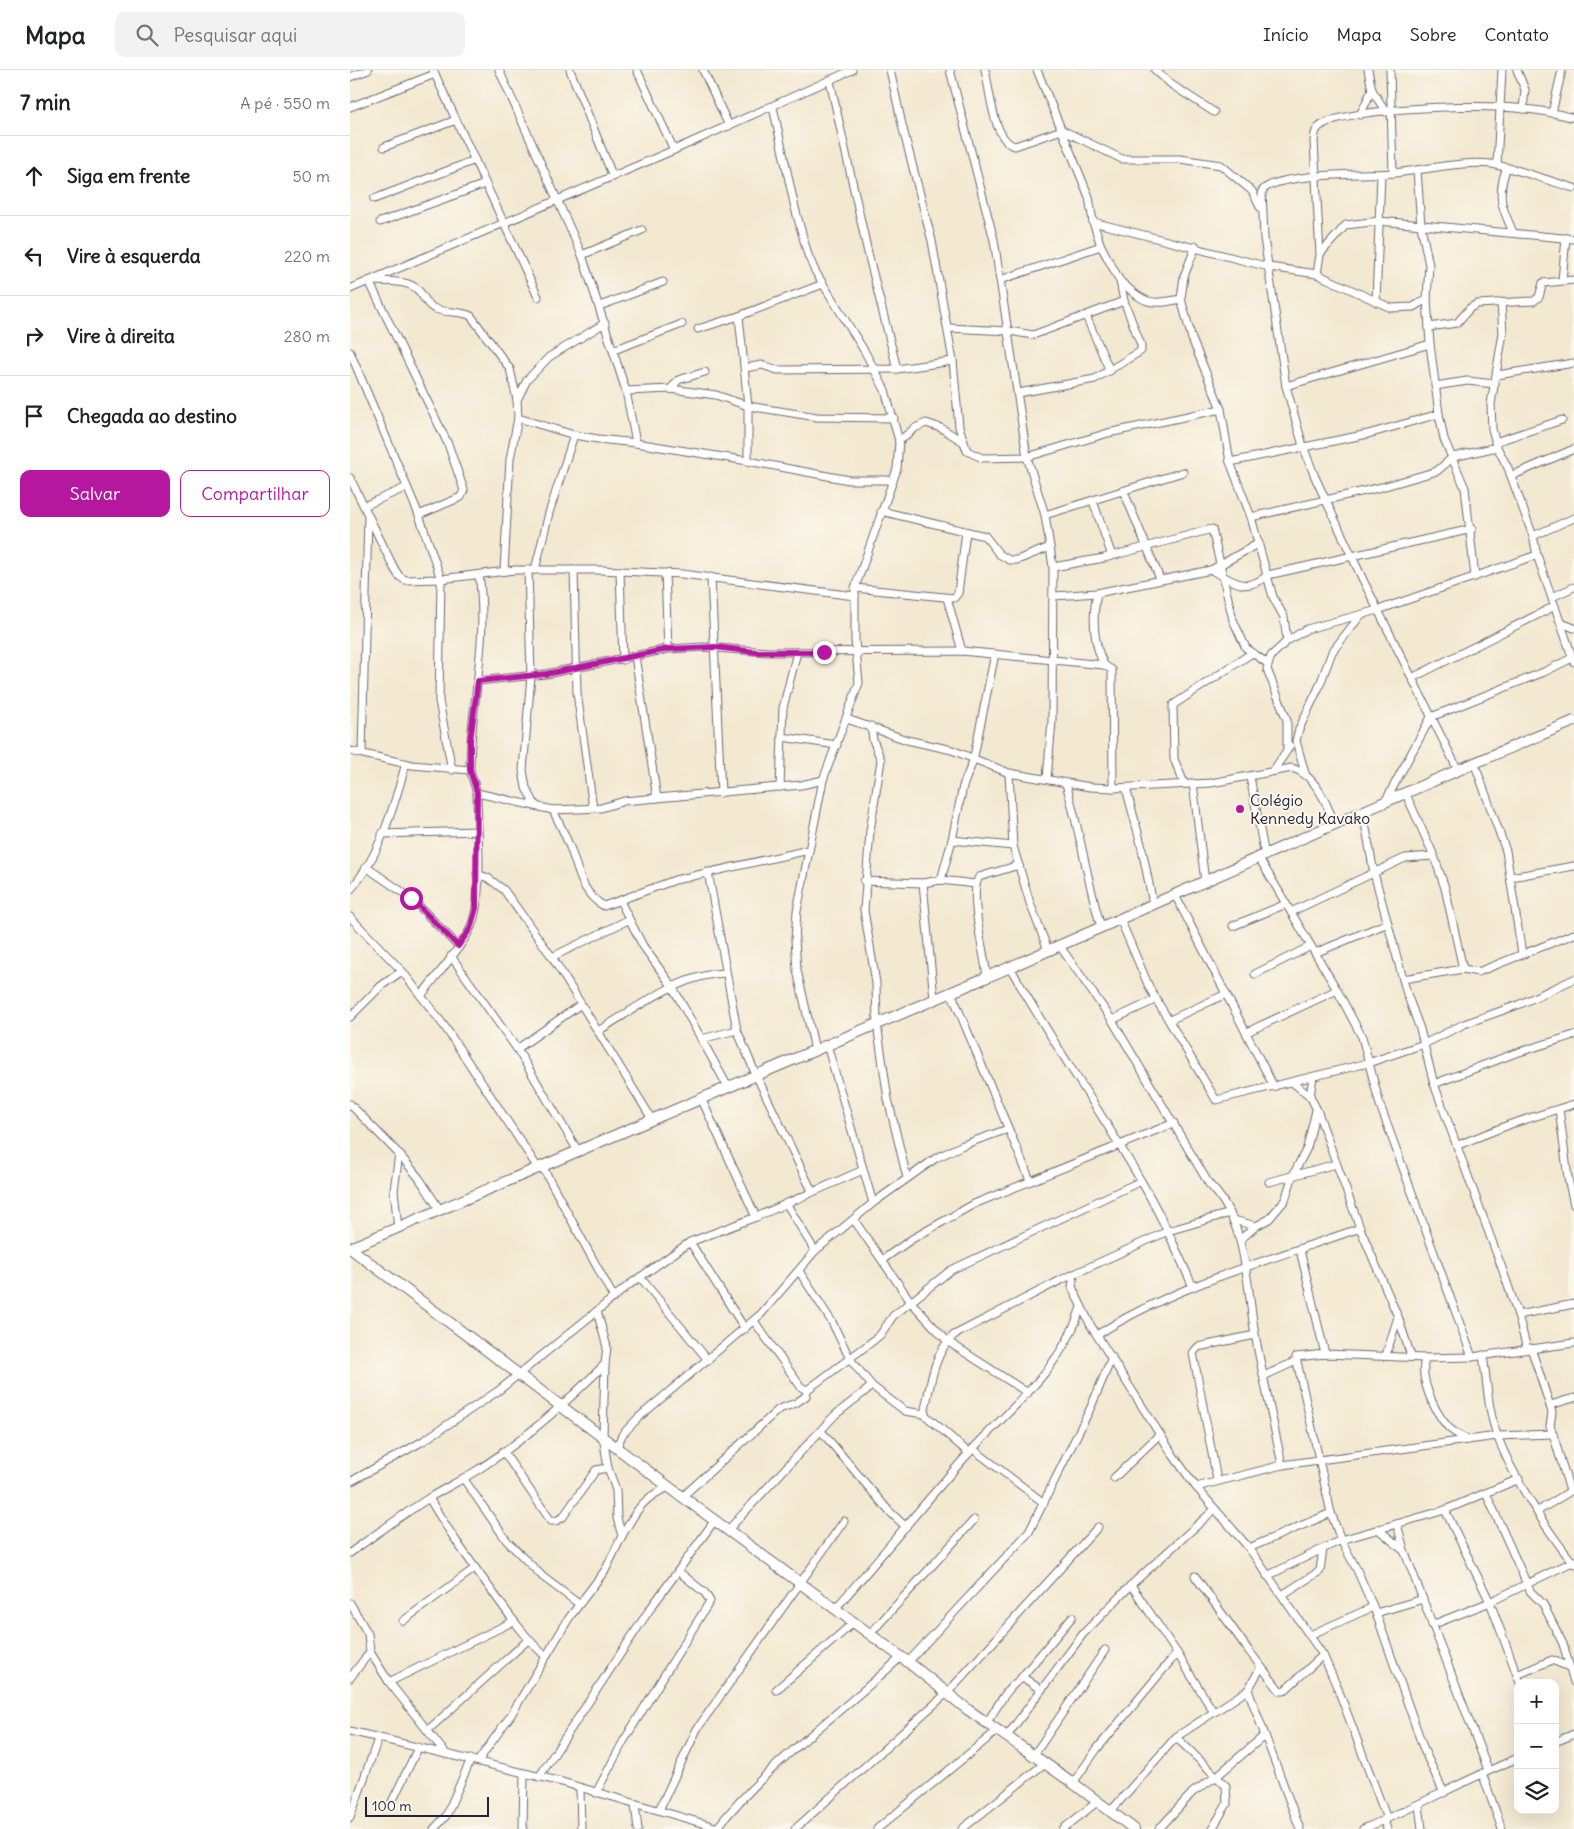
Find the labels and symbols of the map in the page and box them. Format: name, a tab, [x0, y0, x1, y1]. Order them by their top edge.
route end	[813, 641, 836, 664]
place label: Colégio Kennedy Kavako	[1250, 790, 1370, 828]
marker: Colégio Kennedy Kavako	[1234, 803, 1246, 815]
route start	[400, 887, 423, 910]
scale bar	[365, 1794, 489, 1817]

